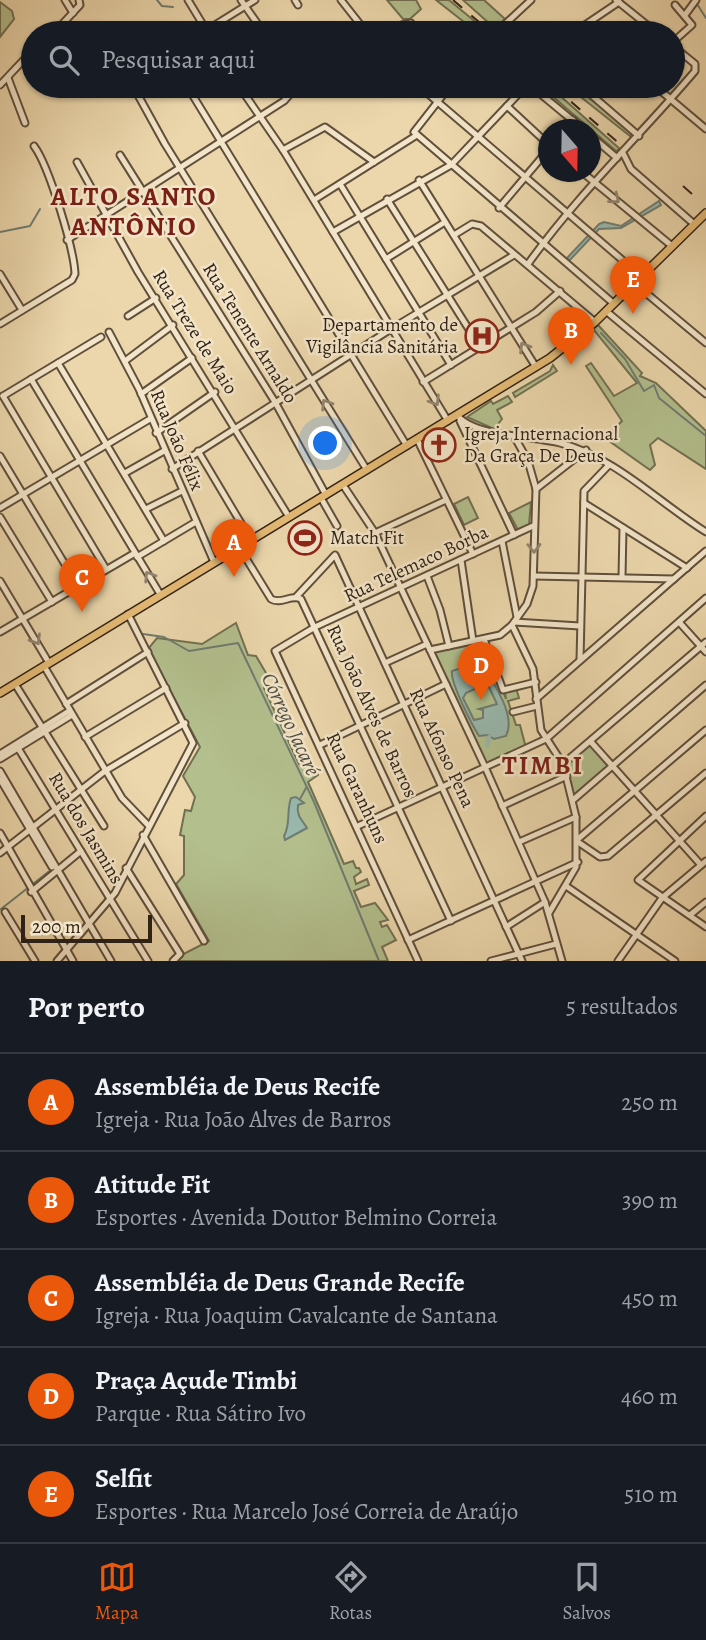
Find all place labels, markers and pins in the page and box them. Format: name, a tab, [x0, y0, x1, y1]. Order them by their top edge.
pin: E	[610, 256, 656, 314]
pin: B	[548, 307, 594, 365]
place label: Departamento de Vigilância Sanitária	[305, 312, 458, 360]
hospital icon: Departamento de Vigilância Sanitária	[463, 317, 501, 355]
place label: Igreja Internacional Da Graça De Deus	[464, 421, 619, 469]
church icon: Igreja Internacional Da Graça De Deus	[420, 426, 458, 464]
pin: A	[211, 519, 257, 577]
sports icon: Match Fit	[286, 519, 324, 557]
place label: Match Fit	[330, 525, 404, 551]
pin: C	[59, 554, 105, 612]
pin: D	[458, 642, 504, 700]

